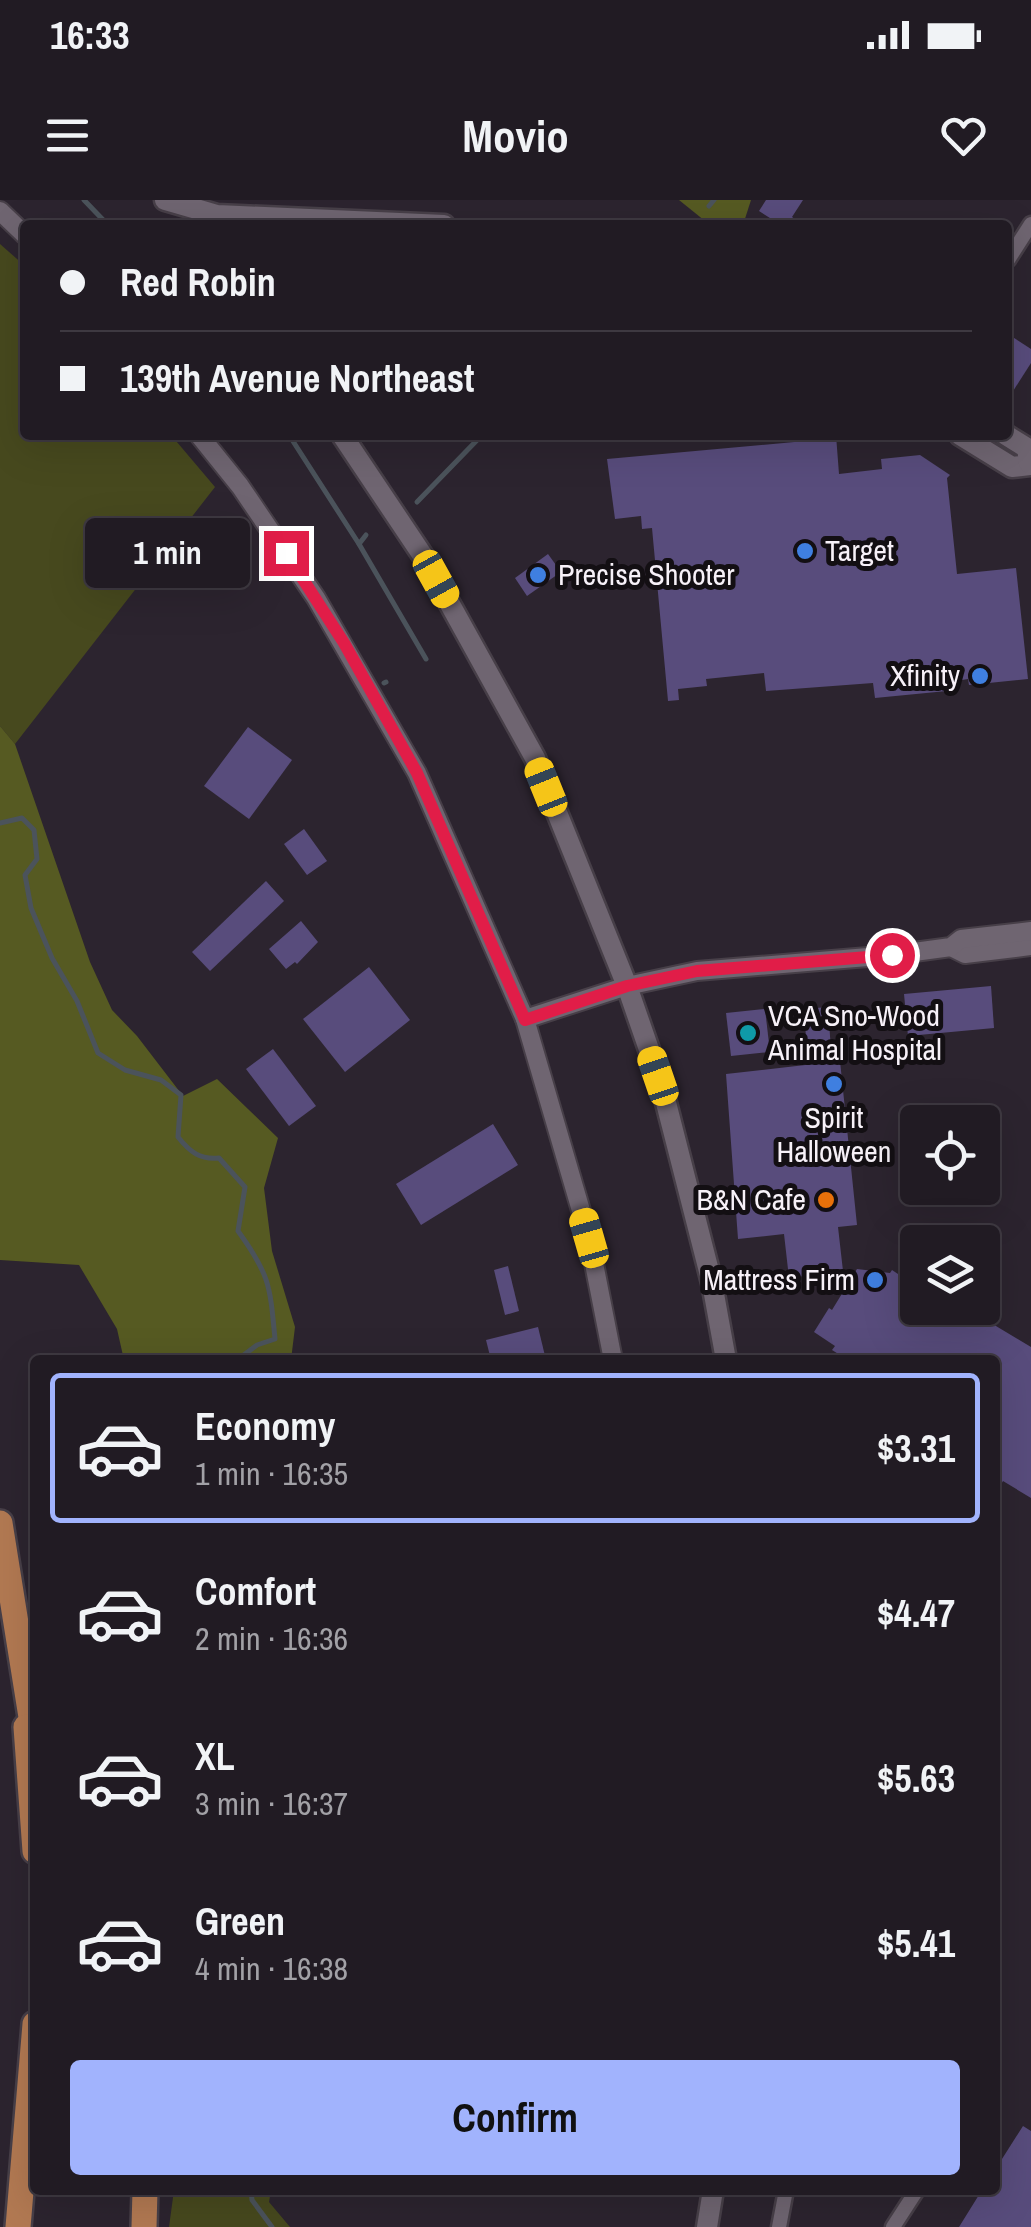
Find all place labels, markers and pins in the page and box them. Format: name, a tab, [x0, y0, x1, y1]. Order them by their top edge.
place label: Target	[825, 530, 894, 570]
marker: Target	[794, 540, 816, 562]
place label: Precise Shooter	[558, 554, 735, 594]
marker: Precise Shooter	[527, 564, 549, 586]
place label: Xfinity	[890, 655, 961, 695]
marker: Xfinity	[969, 665, 991, 687]
place label: VCA Sno-Wood Animal Hospital	[767, 995, 942, 1069]
marker: VCA Sno-Wood Animal Hospital	[737, 1022, 759, 1044]
marker: Spirit Halloween	[823, 1073, 845, 1095]
place label: Spirit Halloween	[777, 1097, 891, 1171]
place label: B&N Cafe	[697, 1179, 806, 1219]
marker: B&N Cafe	[815, 1189, 837, 1211]
place label: Mattress Firm	[703, 1259, 855, 1299]
marker: Mattress Firm	[864, 1269, 886, 1291]

